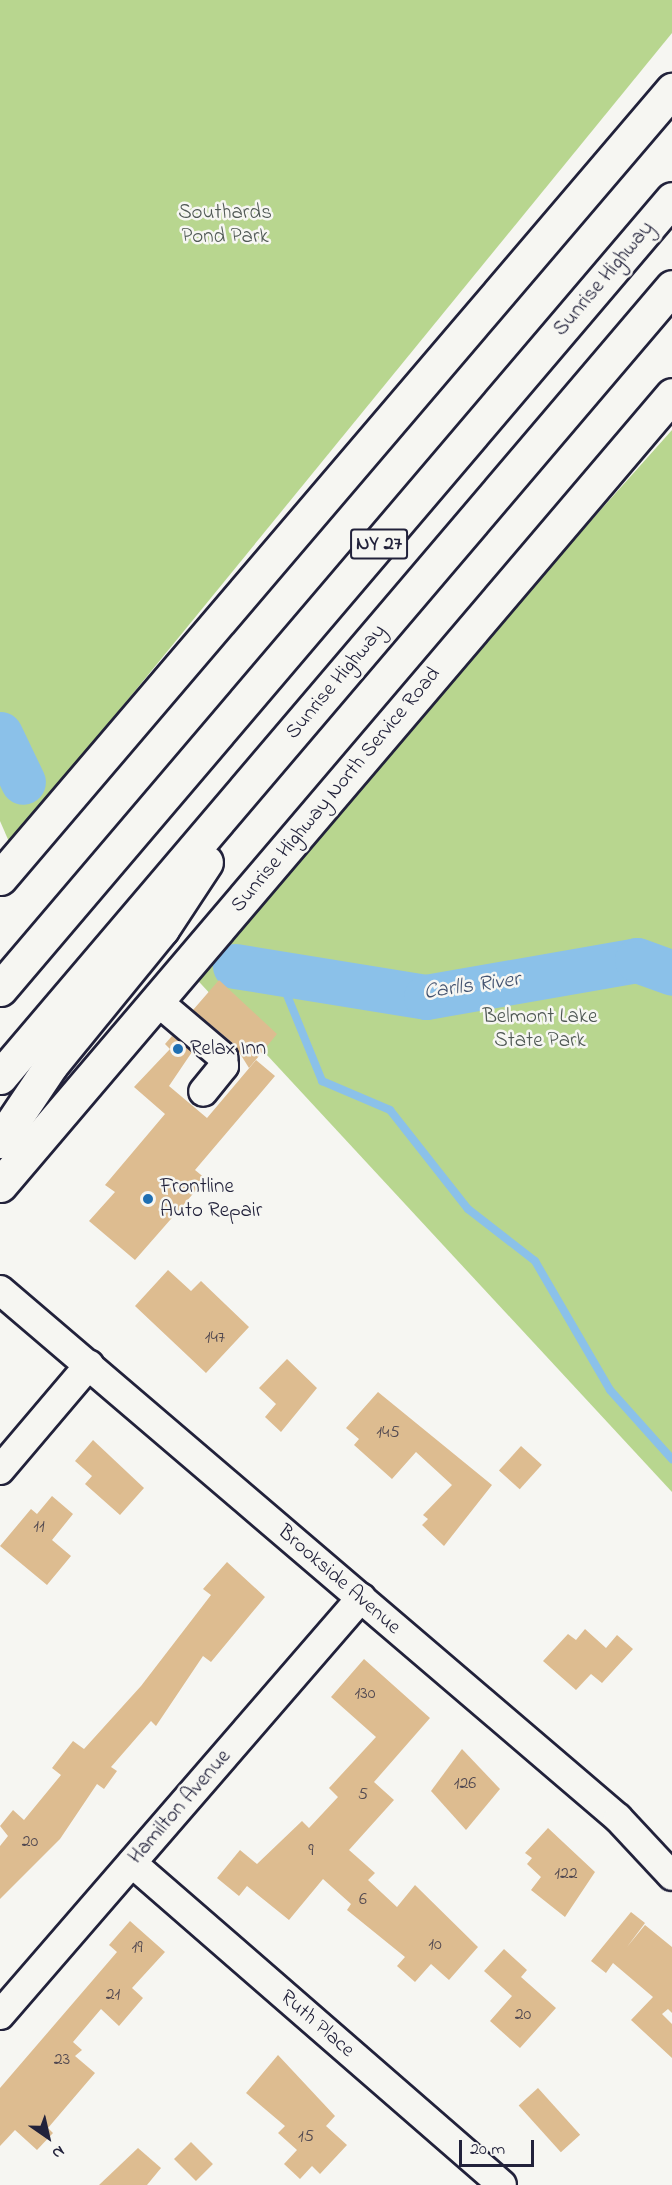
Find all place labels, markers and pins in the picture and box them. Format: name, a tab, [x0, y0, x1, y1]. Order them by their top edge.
place label: Relax Inn	[190, 1036, 266, 1062]
marker: Relax Inn	[171, 1042, 185, 1056]
place label: Frontline Auto Repair	[160, 1174, 262, 1224]
marker: Frontline Auto Repair	[141, 1192, 155, 1206]

